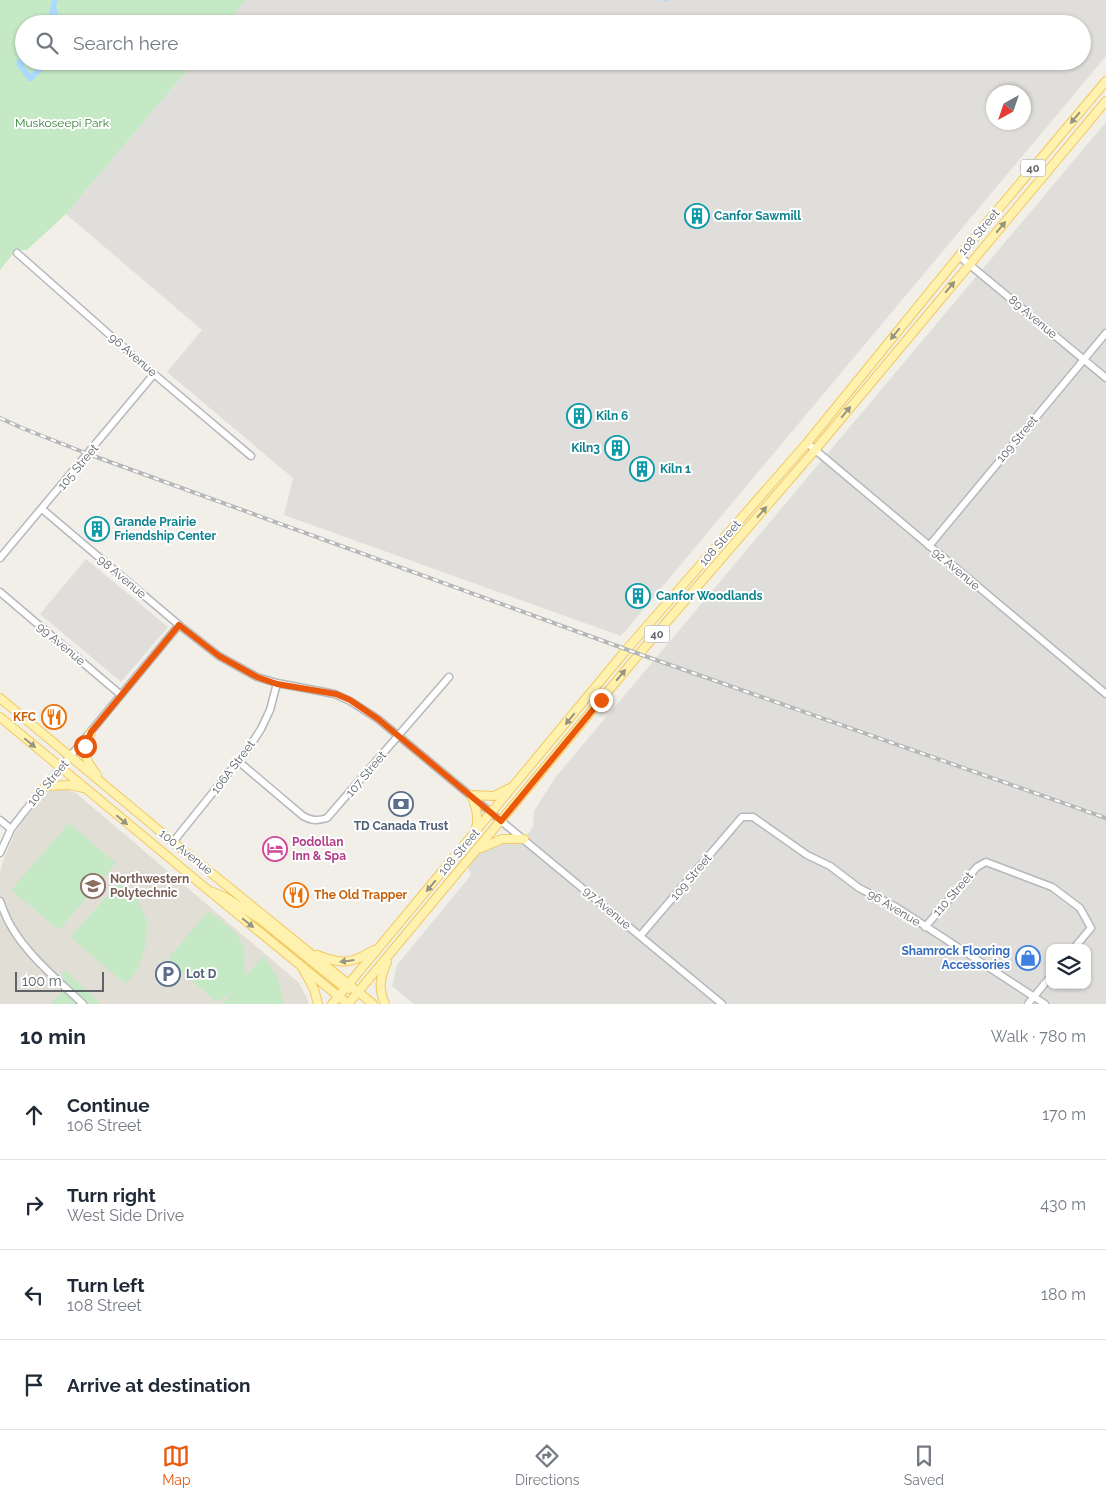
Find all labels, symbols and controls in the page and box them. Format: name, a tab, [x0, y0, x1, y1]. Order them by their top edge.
search box	[15, 15, 1091, 70]
icon: search	[33, 29, 61, 57]
text: Search here	[73, 32, 179, 54]
north arrow	[986, 85, 1031, 130]
one-way arrow	[1069, 111, 1080, 124]
park label: Muskoseepi Park	[15, 116, 110, 130]
road number: 40	[1020, 160, 1046, 177]
building icon: Canfor Sawmill	[684, 203, 710, 229]
street label: 108 Street	[956, 206, 1002, 258]
place label: Canfor Sawmill	[714, 209, 801, 223]
one-way arrow	[995, 221, 1007, 233]
one-way arrow	[944, 282, 956, 294]
street label: 89 Avenue	[1006, 293, 1060, 341]
one-way arrow	[890, 328, 901, 341]
street label: 96 Avenue	[106, 330, 160, 380]
building icon: Kiln 6	[566, 403, 592, 429]
one-way arrow	[841, 406, 852, 419]
place label: Kiln 6	[596, 409, 628, 423]
street label: 109 Street	[994, 413, 1040, 465]
building icon: Kiln3	[604, 435, 630, 461]
street label: 105 Street	[55, 441, 101, 493]
place label: Kiln3	[571, 441, 600, 455]
building icon: Kiln 1	[629, 456, 655, 482]
place label: Kiln 1	[660, 462, 691, 476]
one-way arrow	[756, 506, 767, 519]
place label: Grande Prairie Friendship Center	[114, 515, 217, 543]
building icon: Grande Prairie Friendship Center	[84, 516, 110, 542]
street label: 108 Street	[696, 517, 744, 569]
street label: 92 Avenue	[929, 545, 983, 593]
street label: 98 Avenue	[95, 553, 149, 601]
building icon: Canfor Woodlands	[625, 583, 651, 609]
place label: Canfor Woodlands	[656, 589, 763, 603]
street label: 99 Avenue	[34, 620, 88, 668]
road number: 40	[644, 626, 670, 642]
one-way arrow	[616, 669, 627, 682]
route end	[590, 689, 613, 712]
restaurant icon: KFC	[41, 704, 67, 730]
place label: KFC	[13, 710, 36, 724]
one-way arrow	[564, 712, 575, 725]
route start	[74, 735, 97, 758]
one-way arrow	[24, 737, 37, 748]
street label: 106A Street	[208, 737, 258, 797]
street label: 107 Street	[343, 748, 389, 800]
street label: 106 Street	[25, 757, 71, 809]
bank icon: TD Canada Trust	[388, 791, 414, 817]
one-way arrow	[115, 814, 128, 825]
place label: TD Canada Trust	[354, 819, 449, 833]
street label: 100 Avenue	[156, 826, 216, 878]
street label: 108 Street	[436, 826, 482, 878]
place label: Podollan Inn & Spa	[292, 835, 346, 863]
hotel icon: Podollan Inn & Spa	[262, 836, 288, 862]
street label: 109 Street	[668, 851, 714, 903]
street label: 110 Street	[930, 869, 976, 919]
place label: Northwestern Polytechnic	[110, 872, 189, 900]
school or university icon: Northwestern Polytechnic	[80, 873, 106, 899]
one-way arrow	[426, 880, 437, 892]
restaurant icon: The Old Trapper	[283, 882, 309, 908]
street label: 97 Avenue	[580, 884, 634, 932]
street label: 96 Avenue	[865, 887, 923, 929]
place label: The Old Trapper	[314, 888, 408, 902]
one-way arrow	[241, 917, 254, 928]
place label: Shamrock Flooring Accessories	[901, 944, 1010, 972]
map controls	[1046, 944, 1091, 989]
button: layers	[1046, 944, 1091, 989]
shop icon: Shamrock Flooring Accessories	[1015, 945, 1041, 971]
one-way arrow	[339, 958, 355, 966]
parking icon: Lot D	[155, 961, 181, 987]
place label: Lot D	[186, 967, 217, 981]
scale bar	[15, 969, 104, 992]
text: 100 m	[22, 973, 62, 989]
text: 10 min	[20, 1024, 86, 1049]
text: Walk · 780 m	[991, 1027, 1086, 1046]
text: Continue	[67, 1094, 150, 1116]
icon: ahead	[20, 1101, 48, 1129]
text: 170 m	[1042, 1105, 1086, 1124]
text: 106 Street	[67, 1116, 142, 1135]
text: Turn right	[67, 1184, 156, 1206]
icon: right	[20, 1191, 48, 1219]
text: 430 m	[1040, 1195, 1086, 1214]
text: West Side Drive	[67, 1206, 184, 1225]
text: Turn left	[67, 1274, 144, 1296]
icon: left	[20, 1281, 48, 1309]
text: 180 m	[1041, 1285, 1086, 1304]
text: 108 Street	[67, 1296, 142, 1315]
icon: arrive	[20, 1371, 48, 1399]
text: Arrive at destination	[67, 1374, 251, 1396]
tab: Map	[162, 1442, 191, 1488]
tab: Directions	[515, 1442, 580, 1488]
tab: Saved	[904, 1442, 944, 1488]

